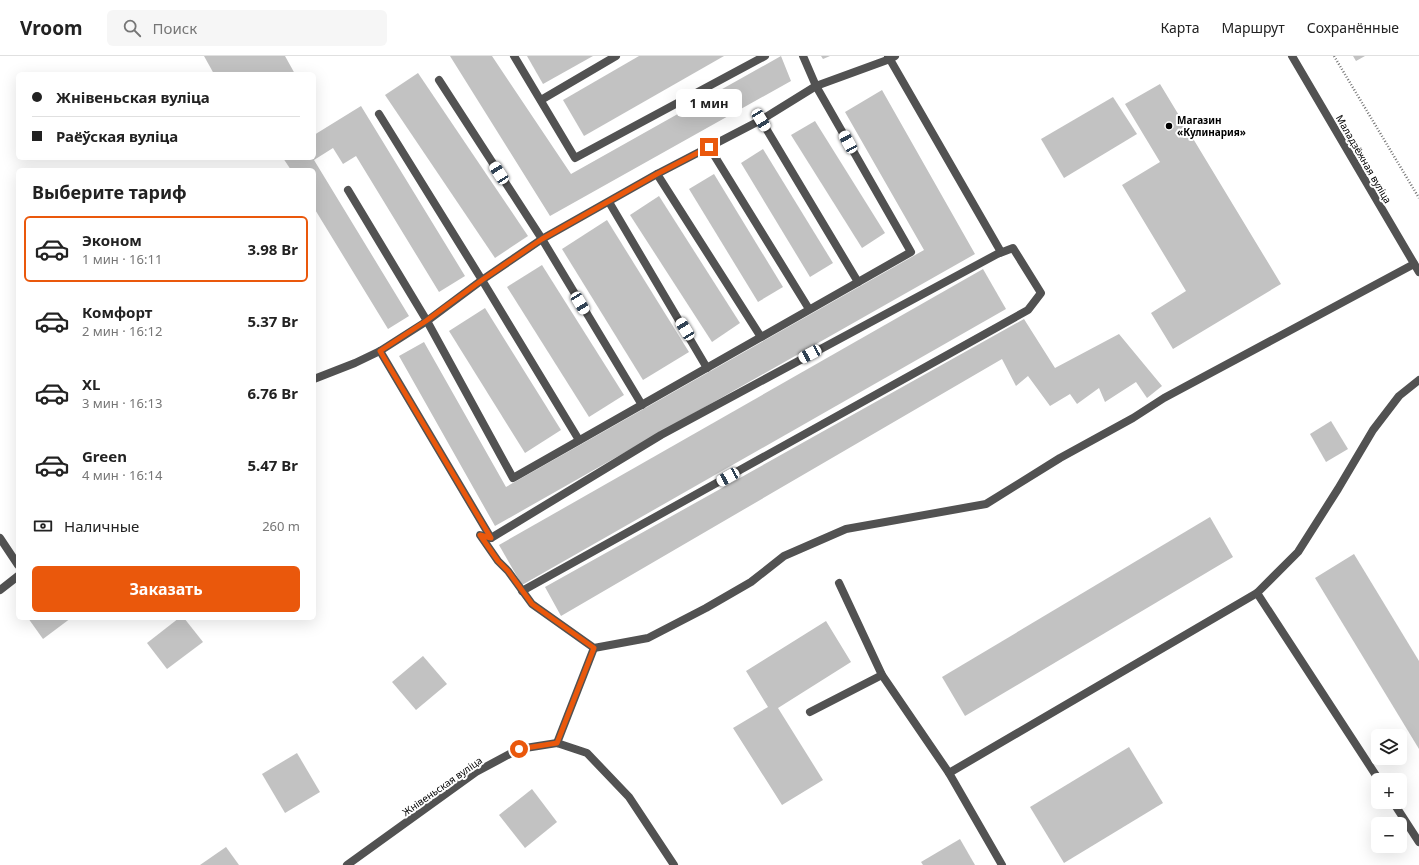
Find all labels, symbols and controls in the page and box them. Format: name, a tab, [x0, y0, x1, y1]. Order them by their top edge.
search box	[107, 10, 387, 46]
text: Vroom	[20, 15, 83, 41]
icon: search	[121, 17, 143, 39]
text: Поиск	[153, 18, 197, 38]
text: Карта	[1160, 18, 1199, 37]
text: Маршрут	[1221, 18, 1285, 37]
text: Сохранённые	[1307, 18, 1399, 37]
text: Жнівеньская вуліца	[56, 87, 210, 107]
callout: 1 мин	[676, 89, 742, 117]
text: 1 мин	[690, 94, 729, 112]
car	[750, 107, 772, 133]
street label: Маладзёжная вуліца	[1333, 112, 1395, 206]
place label: Магазин «Кулинария»	[1177, 113, 1246, 139]
marker: Магазин «Кулинария»	[1164, 121, 1174, 131]
text: Раёўская вуліца	[56, 126, 178, 146]
car	[837, 129, 859, 155]
route end	[700, 138, 718, 156]
car	[487, 160, 511, 186]
text: Выберите тариф	[32, 180, 187, 204]
text: Эконом	[82, 230, 142, 250]
icon: car	[34, 231, 70, 267]
text: 3.98 Br	[247, 239, 298, 259]
text: 1 мин · 16:11	[82, 250, 162, 268]
car	[569, 290, 591, 316]
text: Комфорт	[82, 302, 152, 322]
icon: car	[34, 303, 70, 339]
text: 5.37 Br	[247, 311, 298, 331]
car	[674, 316, 696, 342]
text: 2 мин · 16:12	[82, 322, 162, 340]
car	[797, 343, 823, 365]
text: XL	[82, 374, 100, 394]
icon: car	[34, 375, 70, 411]
text: 6.76 Br	[247, 383, 298, 403]
text: 3 мин · 16:13	[82, 394, 162, 412]
text: Green	[82, 446, 127, 466]
icon: car	[34, 447, 70, 483]
text: 5.47 Br	[247, 455, 298, 475]
text: 4 мин · 16:14	[82, 466, 162, 484]
car	[715, 466, 741, 488]
icon: cash	[32, 515, 54, 537]
text: Наличные	[64, 516, 139, 536]
text: 260 m	[262, 517, 300, 535]
button: Заказать	[32, 566, 300, 612]
map controls	[1371, 729, 1407, 853]
button: layers	[1371, 729, 1407, 765]
route start	[510, 740, 528, 758]
street label: Жнівеньская вуліца	[399, 753, 485, 819]
button: +	[1371, 773, 1407, 809]
button: −	[1371, 817, 1407, 853]

